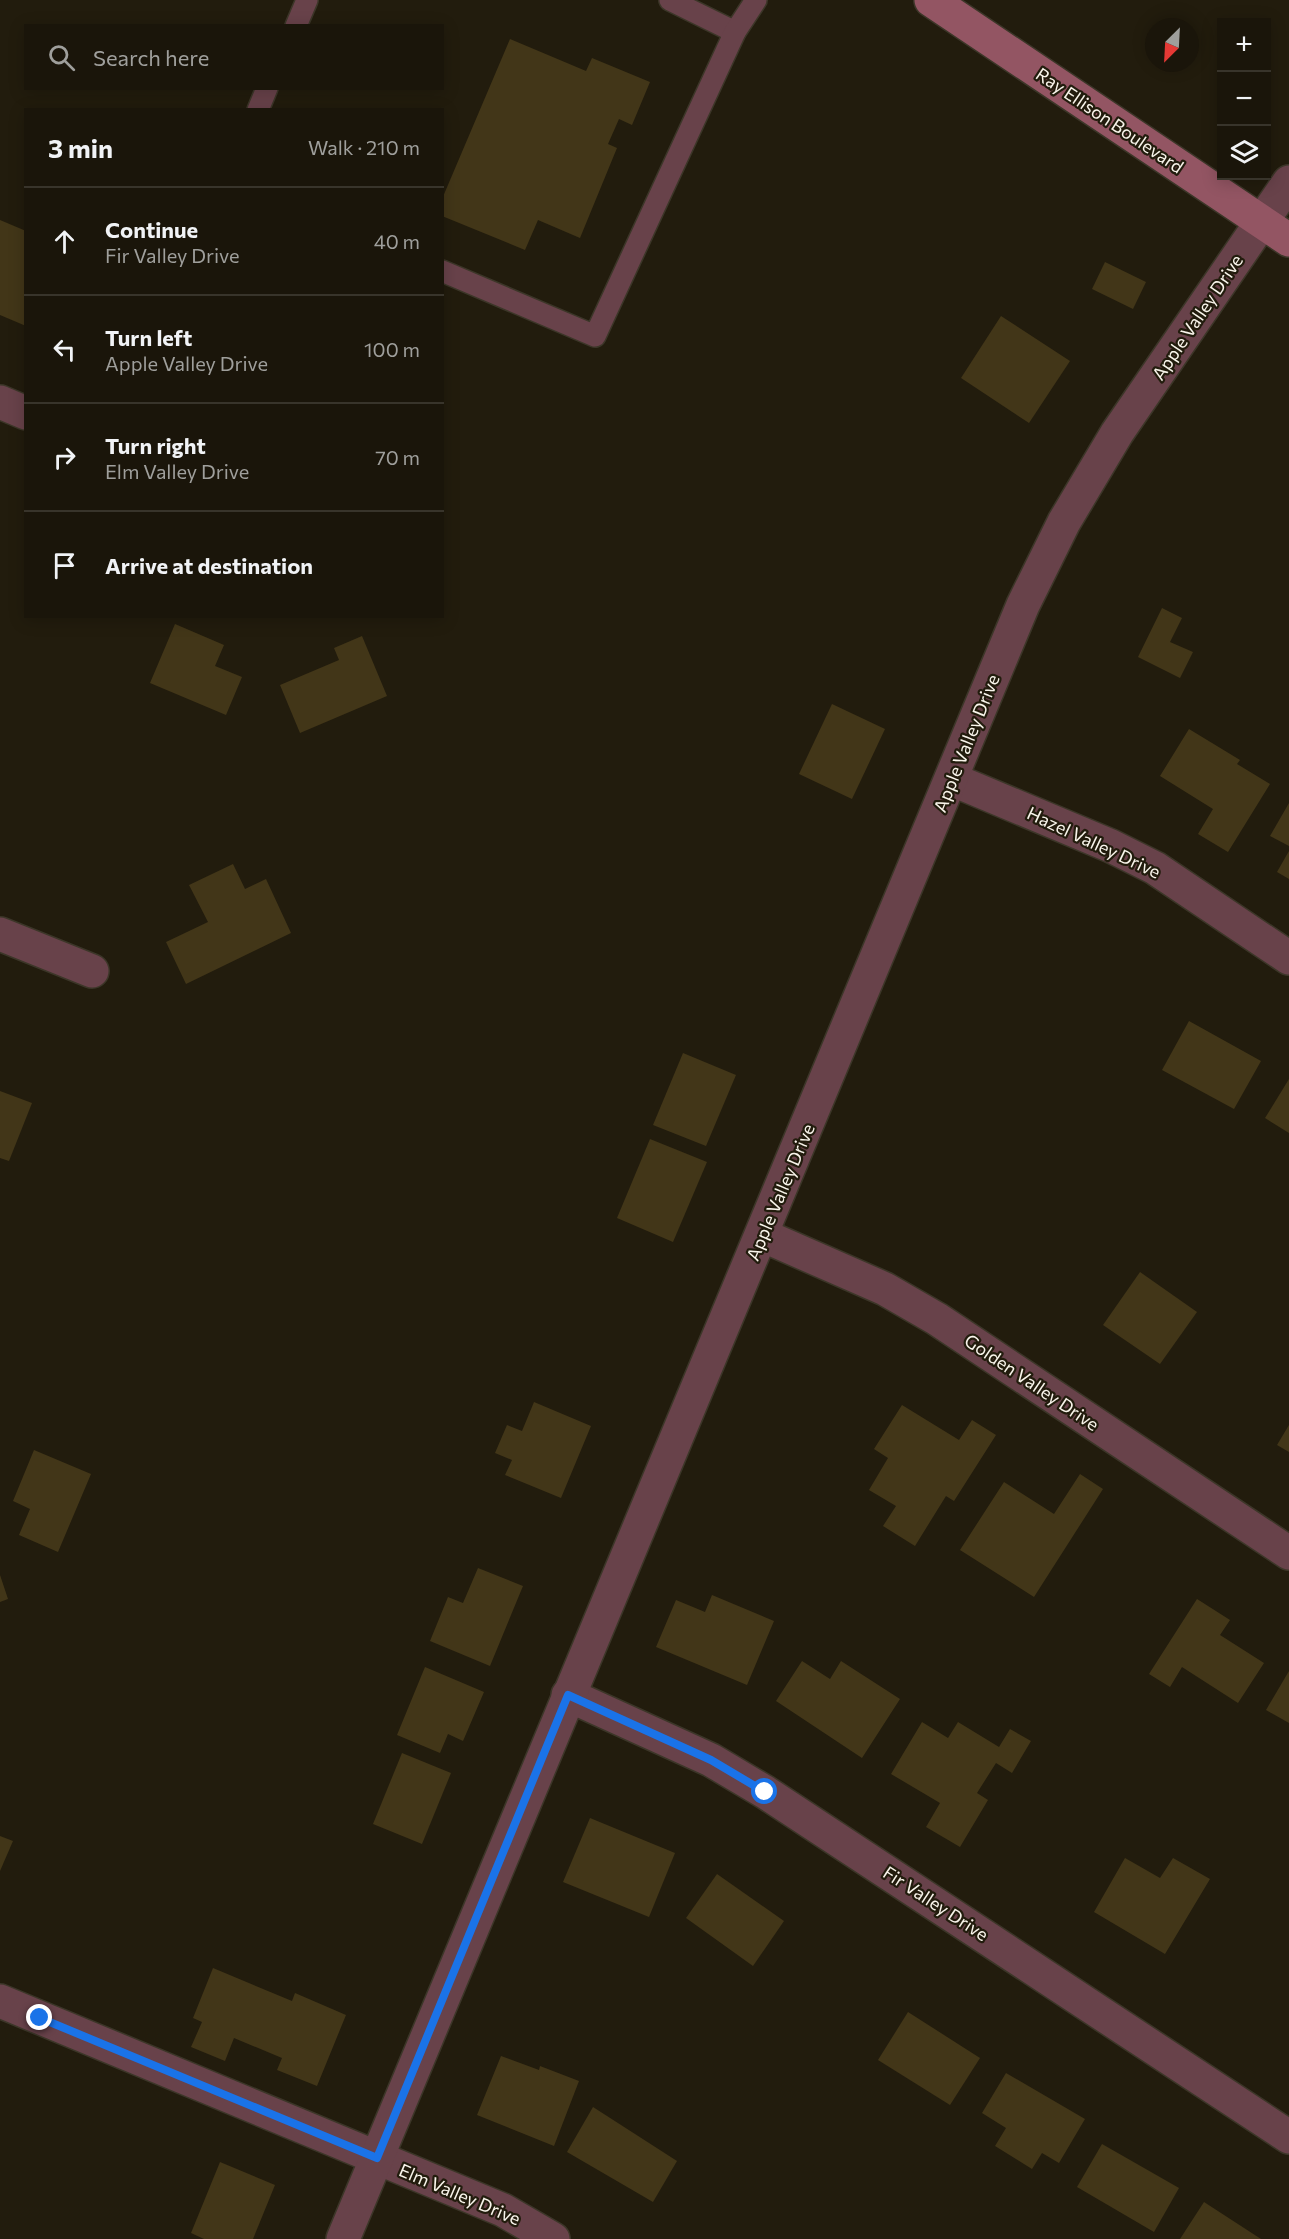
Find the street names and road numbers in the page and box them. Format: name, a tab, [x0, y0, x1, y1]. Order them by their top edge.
street label: Ray Ellison Boulevard	[1032, 62, 1188, 178]
street label: Apple Valley Drive	[1147, 250, 1247, 384]
street label: Apple Valley Drive	[928, 671, 1004, 815]
street label: Hazel Valley Drive	[1024, 801, 1164, 883]
street label: Apple Valley Drive	[741, 1120, 819, 1264]
street label: Golden Valley Drive	[960, 1329, 1104, 1435]
street label: Fir Valley Drive	[879, 1861, 993, 1945]
street label: Elm Valley Drive	[396, 2158, 524, 2230]

